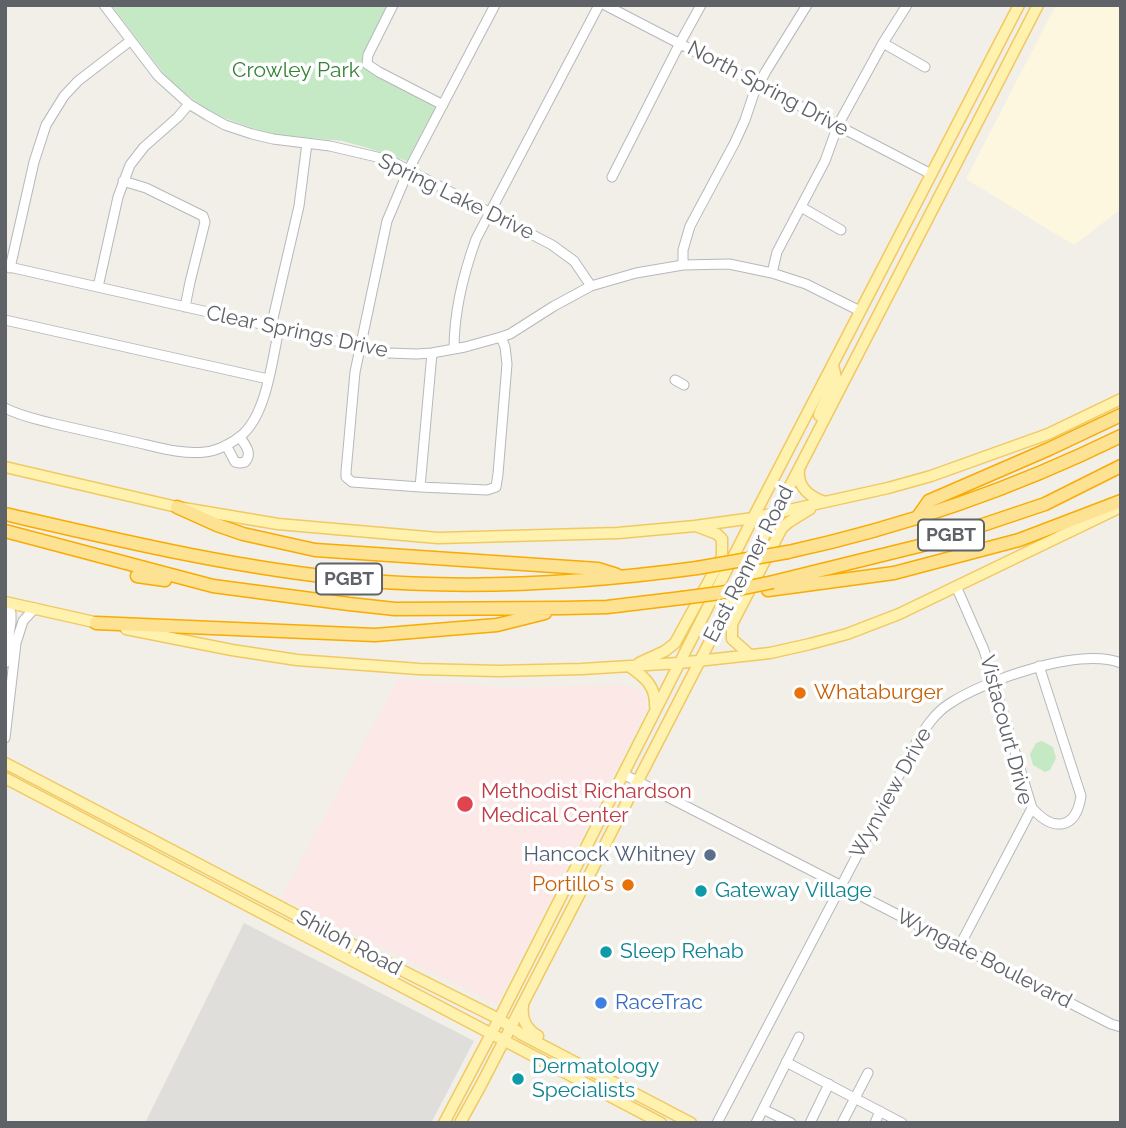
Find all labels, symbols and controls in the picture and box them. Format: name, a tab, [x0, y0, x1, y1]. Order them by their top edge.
street label: North Spring Drive	[683, 36, 853, 142]
park label: Crowley Park	[232, 58, 360, 84]
street label: Spring Lake Drive	[374, 148, 538, 246]
street label: Clear Springs Drive	[204, 300, 390, 364]
street label: East Renner Road	[699, 482, 799, 646]
road number: PGBT	[918, 520, 984, 550]
road number: PGBT	[316, 564, 382, 594]
street label: Vistacourt Drive	[974, 652, 1038, 808]
place label: Whataburger	[814, 680, 943, 706]
marker: Whataburger	[792, 685, 808, 701]
street label: Wynview Drive	[845, 723, 937, 863]
place label: Methodist Richardson Medical Center	[481, 779, 692, 829]
marker: Methodist Richardson Medical Center	[455, 794, 475, 814]
place label: Hancock Whitney	[524, 842, 696, 868]
marker: Hancock Whitney	[702, 847, 718, 863]
place label: Portillo's	[532, 872, 614, 898]
marker: Portillo's	[620, 877, 636, 893]
place label: Gateway Village	[715, 878, 872, 904]
marker: Gateway Village	[693, 883, 709, 899]
street label: Wyngate Boulevard	[892, 904, 1076, 1014]
street label: Shiloh Road	[292, 905, 406, 981]
place label: Sleep Rehab	[620, 939, 744, 965]
marker: Sleep Rehab	[598, 944, 614, 960]
place label: RaceTrac	[615, 990, 703, 1016]
marker: RaceTrac	[593, 995, 609, 1011]
place label: Dermatology Specialists	[532, 1054, 659, 1104]
marker: Dermatology Specialists	[510, 1071, 526, 1087]

